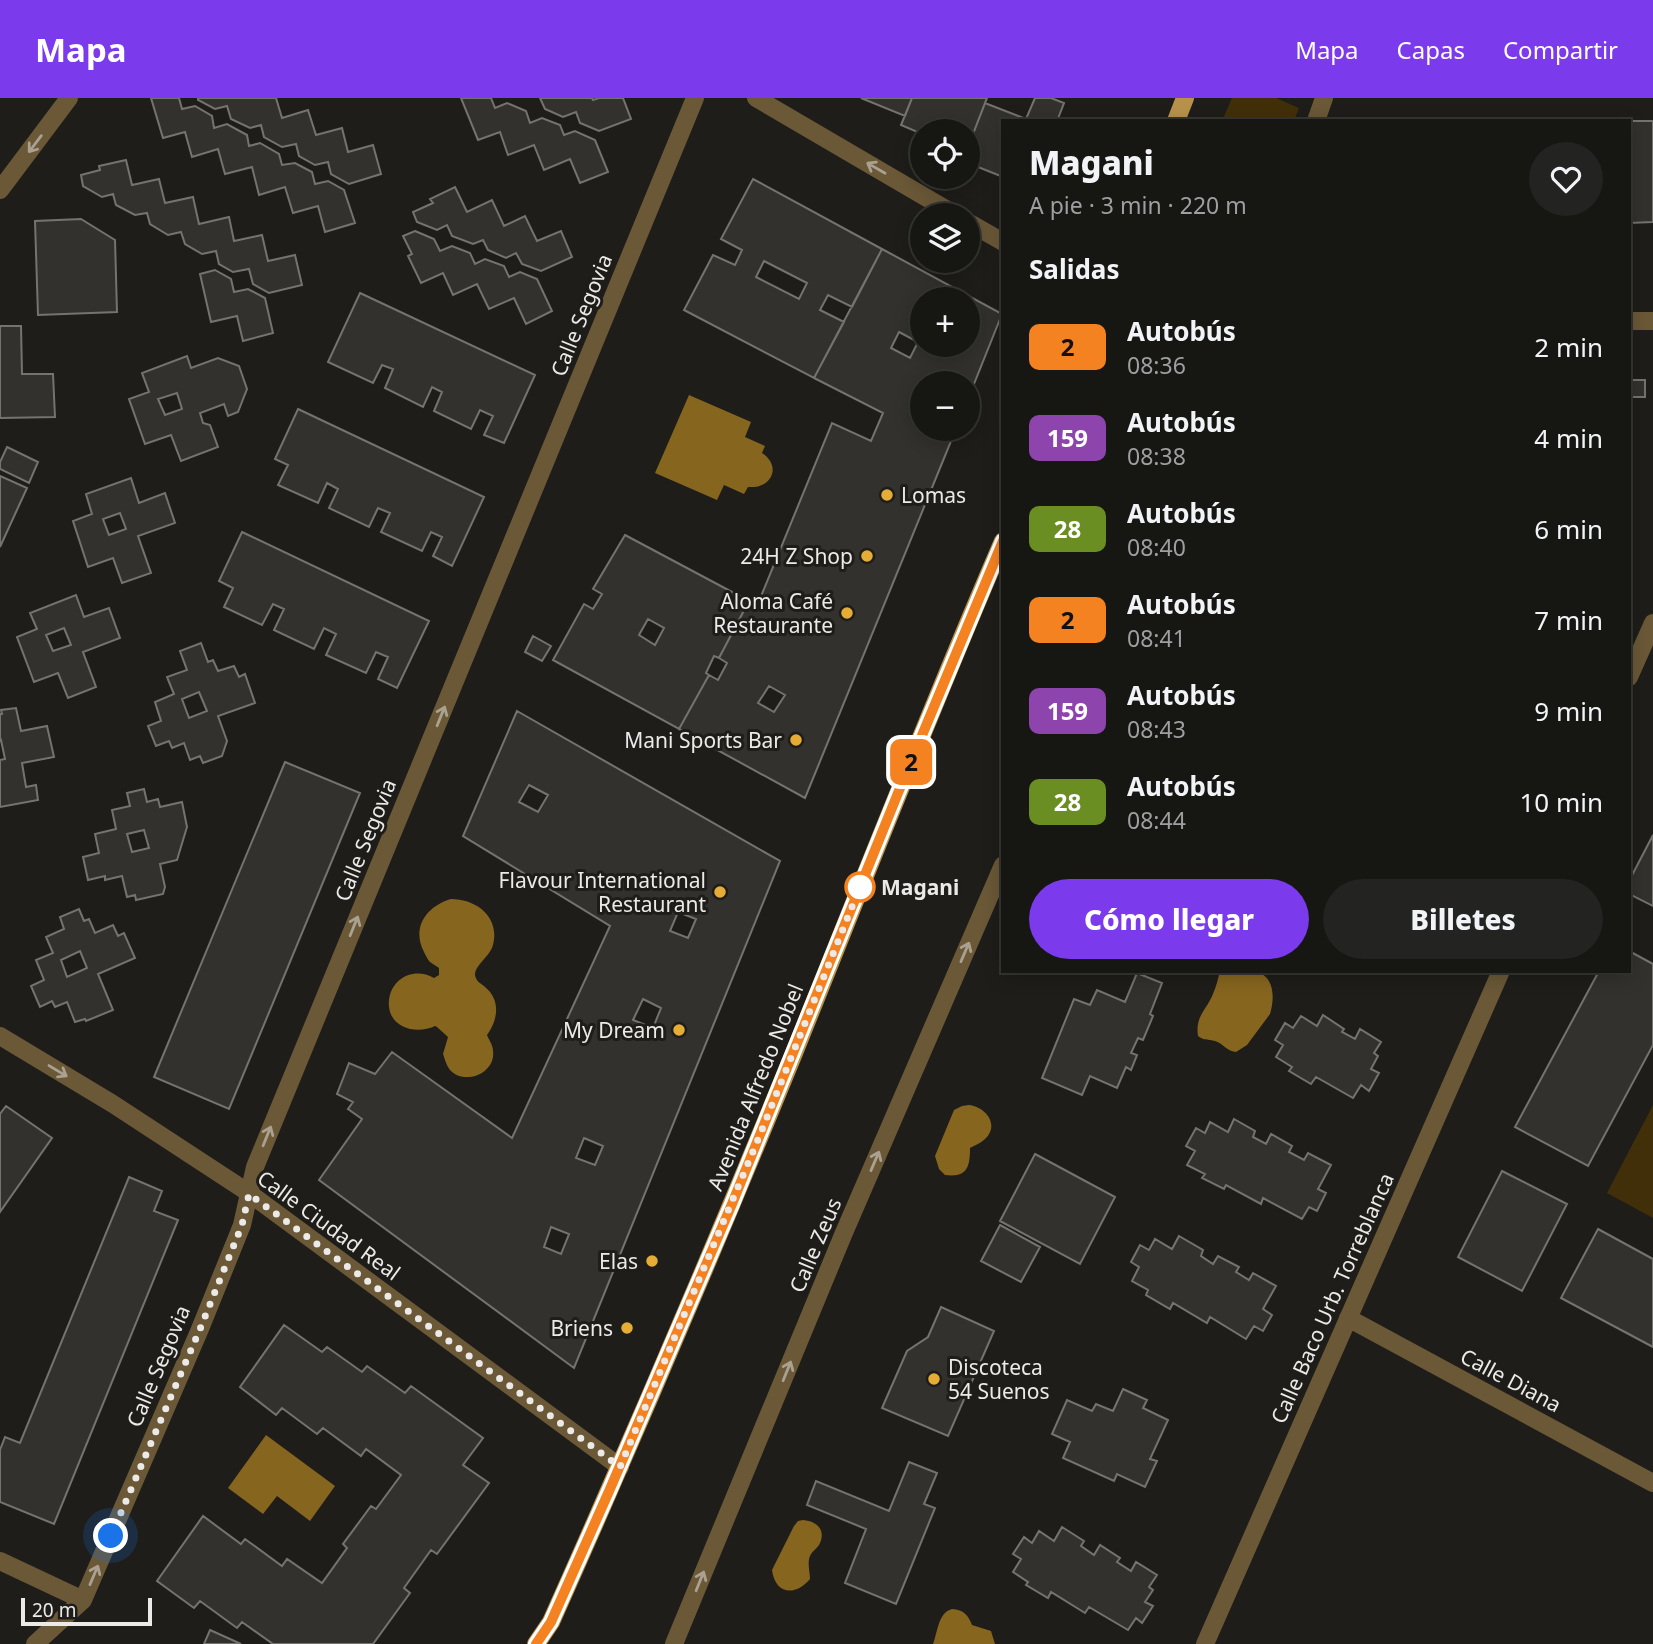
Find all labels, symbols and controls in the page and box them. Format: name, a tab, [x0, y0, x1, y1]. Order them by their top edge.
text: Mapa	[35, 27, 127, 72]
text: Mapa	[1295, 33, 1359, 66]
text: Capas	[1397, 33, 1465, 66]
text: Compartir	[1503, 33, 1618, 66]
map controls	[910, 119, 980, 441]
button: locate	[910, 119, 980, 189]
one-way arrow	[27, 134, 42, 153]
text: Magani	[1029, 140, 1154, 185]
button: heart	[1529, 142, 1603, 216]
one-way arrow	[867, 161, 887, 175]
text: A pie · 3 min · 220 m	[1029, 189, 1247, 221]
button: layers	[910, 203, 980, 273]
street label: Calle Segovia	[544, 250, 618, 380]
text: Salidas	[1029, 251, 1119, 287]
button: +	[910, 287, 980, 357]
text: Autobús	[1127, 313, 1236, 349]
text: 2 min	[1534, 329, 1603, 365]
text: 2	[1061, 330, 1074, 363]
text: 08:36	[1127, 349, 1186, 381]
button: −	[910, 371, 980, 441]
text: Autobús	[1127, 404, 1236, 440]
text: 4 min	[1534, 420, 1603, 456]
text: 159	[1047, 421, 1088, 454]
text: 08:38	[1127, 440, 1186, 472]
place label: Lomas	[901, 481, 966, 509]
marker: Lomas	[879, 487, 895, 503]
text: Autobús	[1127, 495, 1236, 531]
text: 6 min	[1534, 511, 1603, 547]
text: 28	[1054, 512, 1081, 545]
text: 08:40	[1127, 531, 1186, 563]
place label: 24H Z Shop	[740, 542, 853, 570]
marker: 24H Z Shop	[859, 548, 875, 564]
text: Autobús	[1127, 586, 1236, 622]
place label: Aloma Café Restaurante	[713, 587, 833, 639]
text: 7 min	[1534, 602, 1603, 638]
text: 2	[1061, 603, 1074, 636]
marker: Aloma Café Restaurante	[839, 605, 855, 621]
text: 08:41	[1127, 622, 1186, 654]
text: Autobús	[1127, 677, 1236, 713]
text: 9 min	[1534, 693, 1603, 729]
text: 159	[1047, 694, 1088, 727]
one-way arrow	[435, 705, 448, 727]
text: 08:43	[1127, 713, 1186, 745]
place label: Mani Sports Bar	[624, 726, 782, 754]
marker: Mani Sports Bar	[788, 732, 804, 748]
line badge: 2	[888, 739, 934, 785]
text: 2	[904, 745, 918, 778]
text: Autobús	[1127, 768, 1236, 804]
street label: Calle Segovia	[328, 775, 402, 905]
text: 10 min	[1519, 784, 1603, 820]
text: 28	[1054, 785, 1081, 818]
text: 08:44	[1127, 804, 1186, 836]
place label: Flavour International Restaurant	[499, 866, 706, 918]
marker: Magani	[845, 872, 875, 902]
place label: Magani	[881, 873, 959, 901]
button: Cómo llegar	[1029, 879, 1309, 959]
button: Billetes	[1323, 879, 1603, 959]
marker: Flavour International Restaurant	[712, 884, 728, 900]
one-way arrow	[348, 916, 361, 937]
one-way arrow	[959, 942, 972, 963]
street label: Avenida Alfredo Nobel	[701, 980, 809, 1194]
place label: My Dream	[563, 1016, 665, 1044]
marker: My Dream	[671, 1022, 687, 1038]
one-way arrow	[48, 1065, 68, 1079]
one-way arrow	[262, 1126, 275, 1148]
one-way arrow	[869, 1151, 882, 1172]
street label: Calle Ciudad Real	[252, 1164, 406, 1286]
street label: Calle Baco Urb. Torreblanca	[1264, 1168, 1400, 1428]
street label: Calle Zeus	[783, 1193, 847, 1297]
place label: Elas	[599, 1247, 638, 1275]
marker: Elas	[644, 1253, 660, 1269]
street label: Calle Segovia	[120, 1301, 196, 1431]
place label: Briens	[550, 1314, 613, 1342]
marker: Briens	[619, 1320, 635, 1336]
street label: Calle Diana	[1456, 1342, 1566, 1418]
place label: Discoteca 54 Suenos	[948, 1353, 1050, 1405]
one-way arrow	[782, 1360, 795, 1382]
marker: Discoteca 54 Suenos	[926, 1371, 942, 1387]
your location	[93, 1518, 128, 1553]
one-way arrow	[88, 1565, 101, 1586]
one-way arrow	[695, 1571, 708, 1592]
scale bar	[21, 1595, 152, 1627]
text: 20 m	[32, 1597, 76, 1623]

